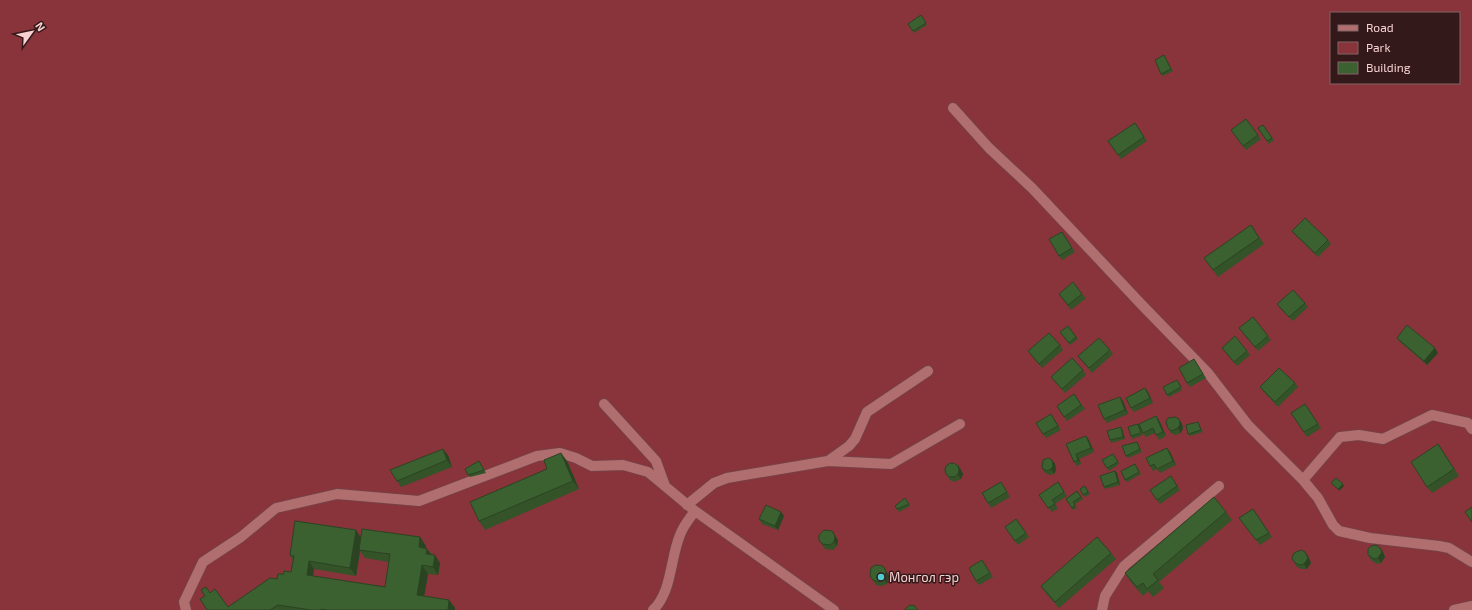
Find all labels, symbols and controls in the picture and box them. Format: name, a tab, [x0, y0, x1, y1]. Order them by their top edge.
north arrow	[12, 12, 52, 52]
legend	[1330, 12, 1460, 84]
text: N	[33, 19, 48, 33]
text: Road	[1366, 20, 1394, 34]
text: Park	[1366, 40, 1391, 54]
text: Building	[1366, 60, 1411, 74]
place label: Монгол гэр	[889, 569, 959, 585]
marker: Монгол гэр	[876, 572, 886, 582]

